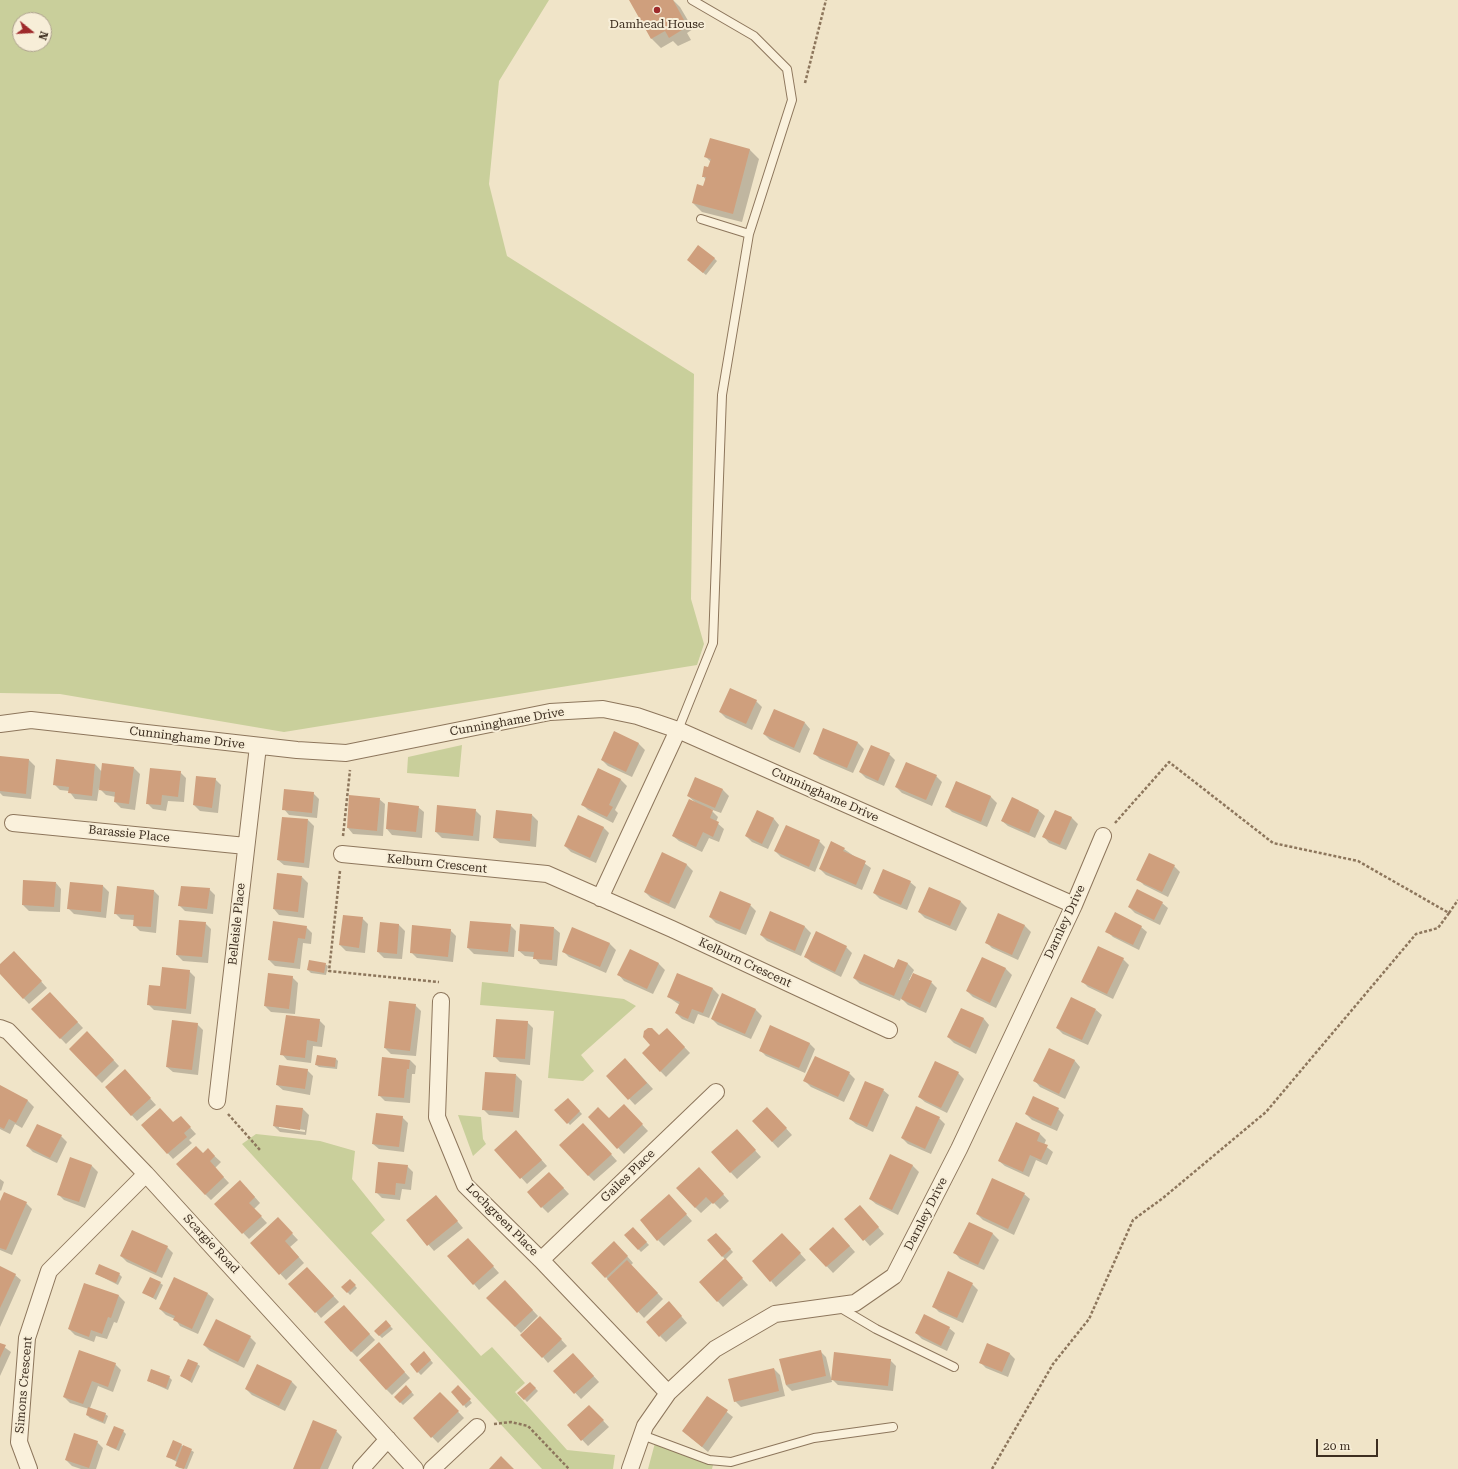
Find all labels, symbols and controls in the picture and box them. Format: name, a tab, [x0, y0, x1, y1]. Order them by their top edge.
marker: Damhead House	[652, 5, 662, 15]
north arrow	[12, 12, 52, 52]
place label: Damhead House	[610, 17, 704, 31]
text: N	[35, 30, 50, 42]
street label: Cunninghame Drive	[449, 705, 565, 739]
street label: Cunninghame Drive	[128, 724, 246, 752]
street label: Cunninghame Drive	[769, 765, 881, 825]
street label: Barassie Place	[88, 823, 170, 845]
street label: Kelburn Crescent	[386, 852, 488, 876]
street label: Belleisle Place	[226, 882, 248, 966]
street label: Darnley Drive	[1042, 883, 1088, 961]
street label: Kelburn Crescent	[696, 935, 794, 991]
street label: Gailes Place	[598, 1147, 658, 1205]
street label: Darnley Drive	[901, 1175, 951, 1253]
street label: Lochgreen Place	[463, 1181, 541, 1259]
street label: Scargie Road	[180, 1212, 242, 1276]
street label: Simons Crescent	[13, 1336, 35, 1434]
scale bar	[1318, 1431, 1380, 1457]
text: 20 m	[1323, 1439, 1350, 1453]

